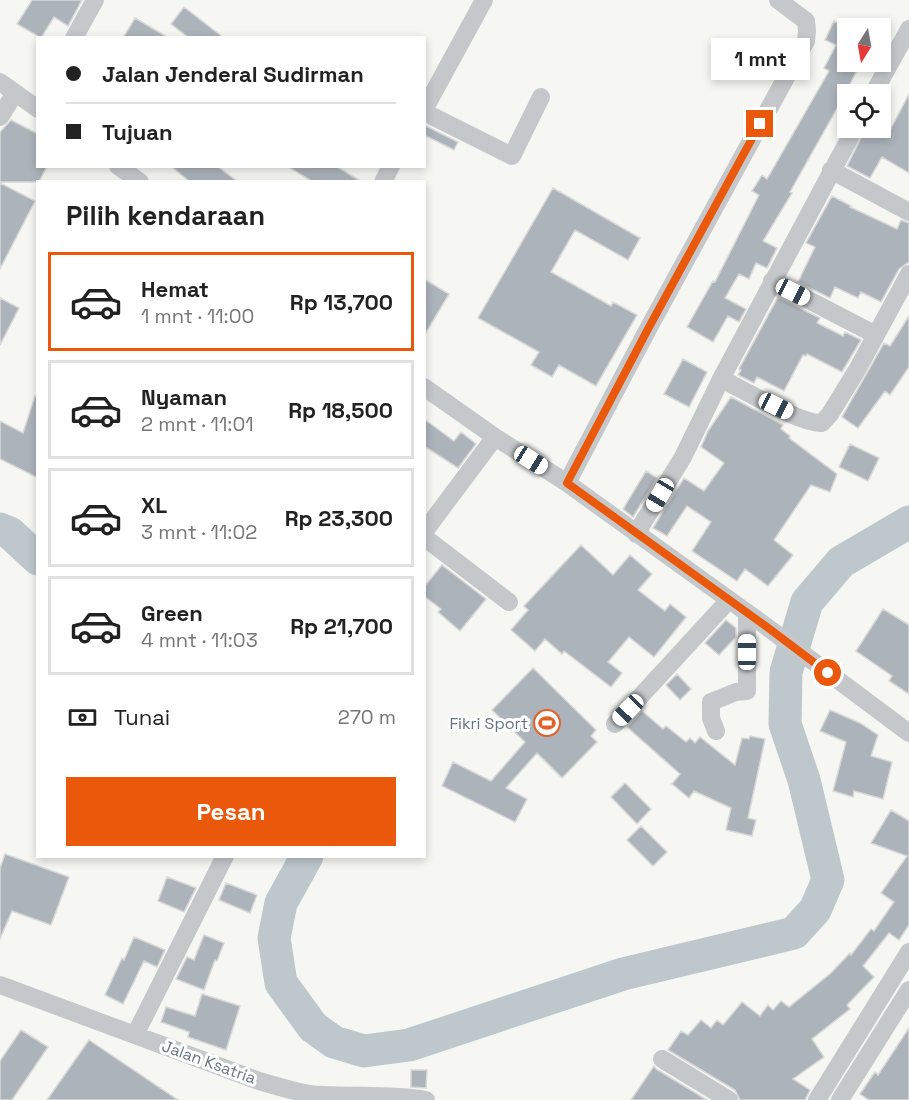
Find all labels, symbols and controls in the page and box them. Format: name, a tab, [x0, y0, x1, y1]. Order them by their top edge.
north arrow	[837, 18, 891, 72]
map controls	[837, 18, 891, 138]
callout: 1 mnt	[710, 37, 810, 79]
text: 1 mnt	[734, 46, 787, 72]
text: Jalan Jenderal Sudirman	[102, 60, 364, 88]
button: locate	[837, 84, 891, 138]
route end	[746, 110, 773, 137]
text: Tujuan	[102, 118, 173, 146]
text: Pilih kendaraan	[66, 198, 265, 233]
icon: car	[69, 275, 123, 329]
text: Hemat	[141, 275, 209, 303]
car	[773, 276, 813, 308]
text: Rp 13,700	[290, 288, 393, 316]
text: 1 mnt · 11:00	[141, 303, 254, 329]
icon: car	[69, 383, 123, 437]
text: Nyaman	[141, 383, 227, 411]
car	[756, 390, 796, 422]
text: Rp 18,500	[288, 396, 393, 424]
text: 2 mnt · 11:01	[141, 411, 254, 437]
car	[511, 443, 551, 477]
car	[643, 475, 677, 515]
icon: car	[69, 491, 123, 545]
text: XL	[141, 491, 167, 519]
text: Rp 23,300	[285, 504, 393, 532]
text: 3 mnt · 11:02	[141, 519, 257, 545]
icon: car	[69, 599, 123, 653]
text: Green	[141, 599, 203, 627]
text: Rp 21,700	[290, 612, 393, 640]
text: 4 mnt · 11:03	[141, 627, 258, 653]
car	[738, 634, 756, 670]
route start	[814, 659, 841, 686]
car	[609, 691, 647, 729]
icon: cash	[66, 701, 99, 734]
text: Tunai	[114, 703, 170, 731]
text: 270 m	[338, 704, 396, 730]
sports icon: Fikri Sport	[532, 708, 562, 738]
place label: Fikri Sport	[449, 713, 528, 734]
button: Pesan	[66, 777, 396, 846]
street label: Jalan Ksatria	[159, 1035, 259, 1089]

